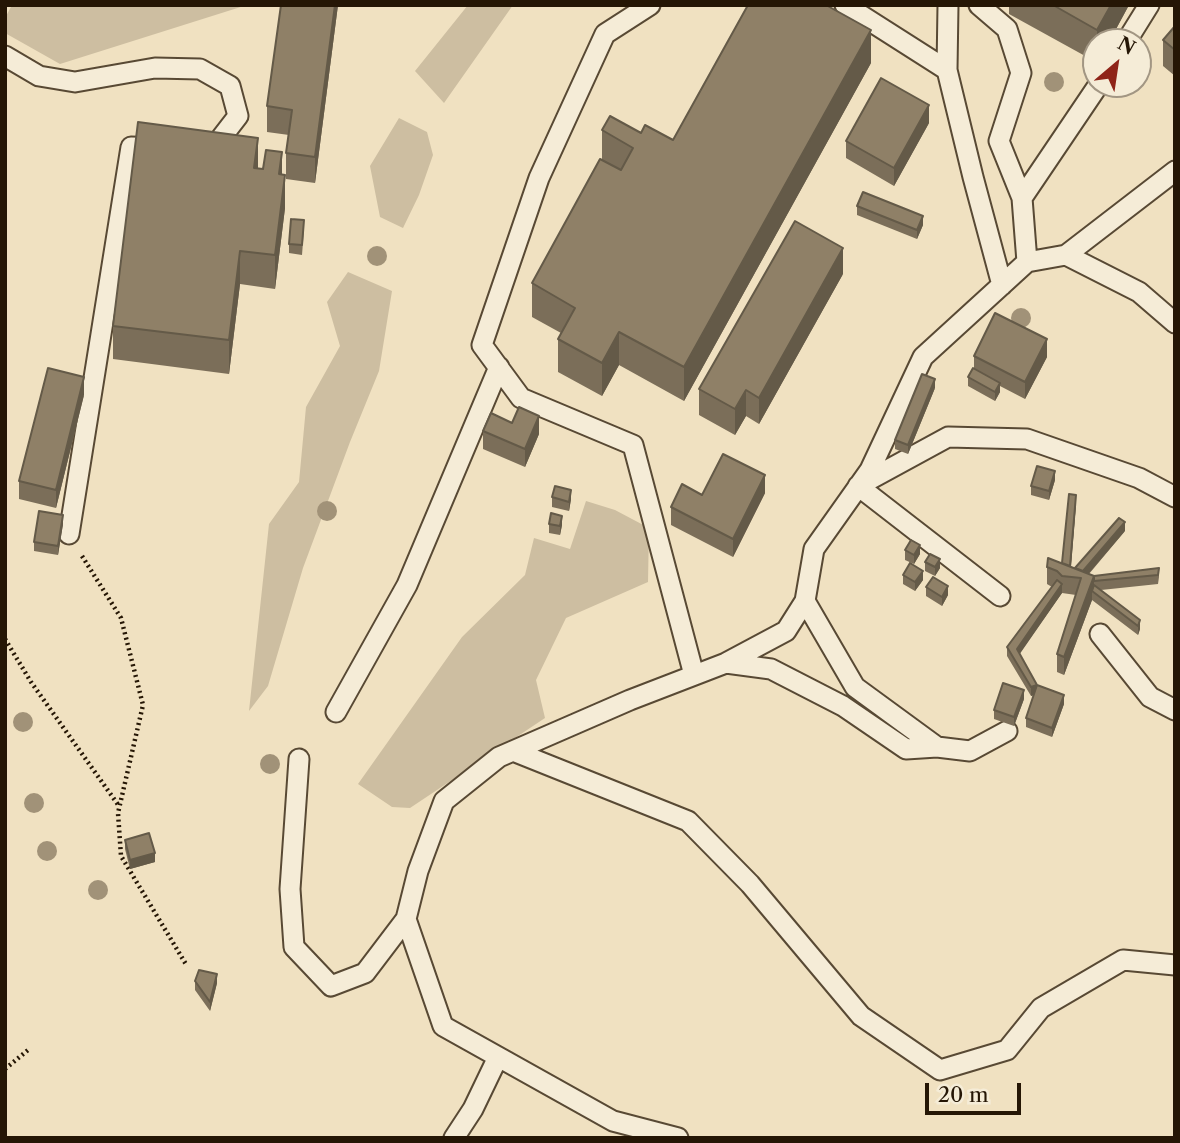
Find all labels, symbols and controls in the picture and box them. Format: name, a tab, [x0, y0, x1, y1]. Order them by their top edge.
north arrow	[1082, 28, 1152, 98]
text: N	[1114, 32, 1139, 60]
scale bar	[928, 1070, 1024, 1114]
text: 20 m	[938, 1082, 989, 1107]

